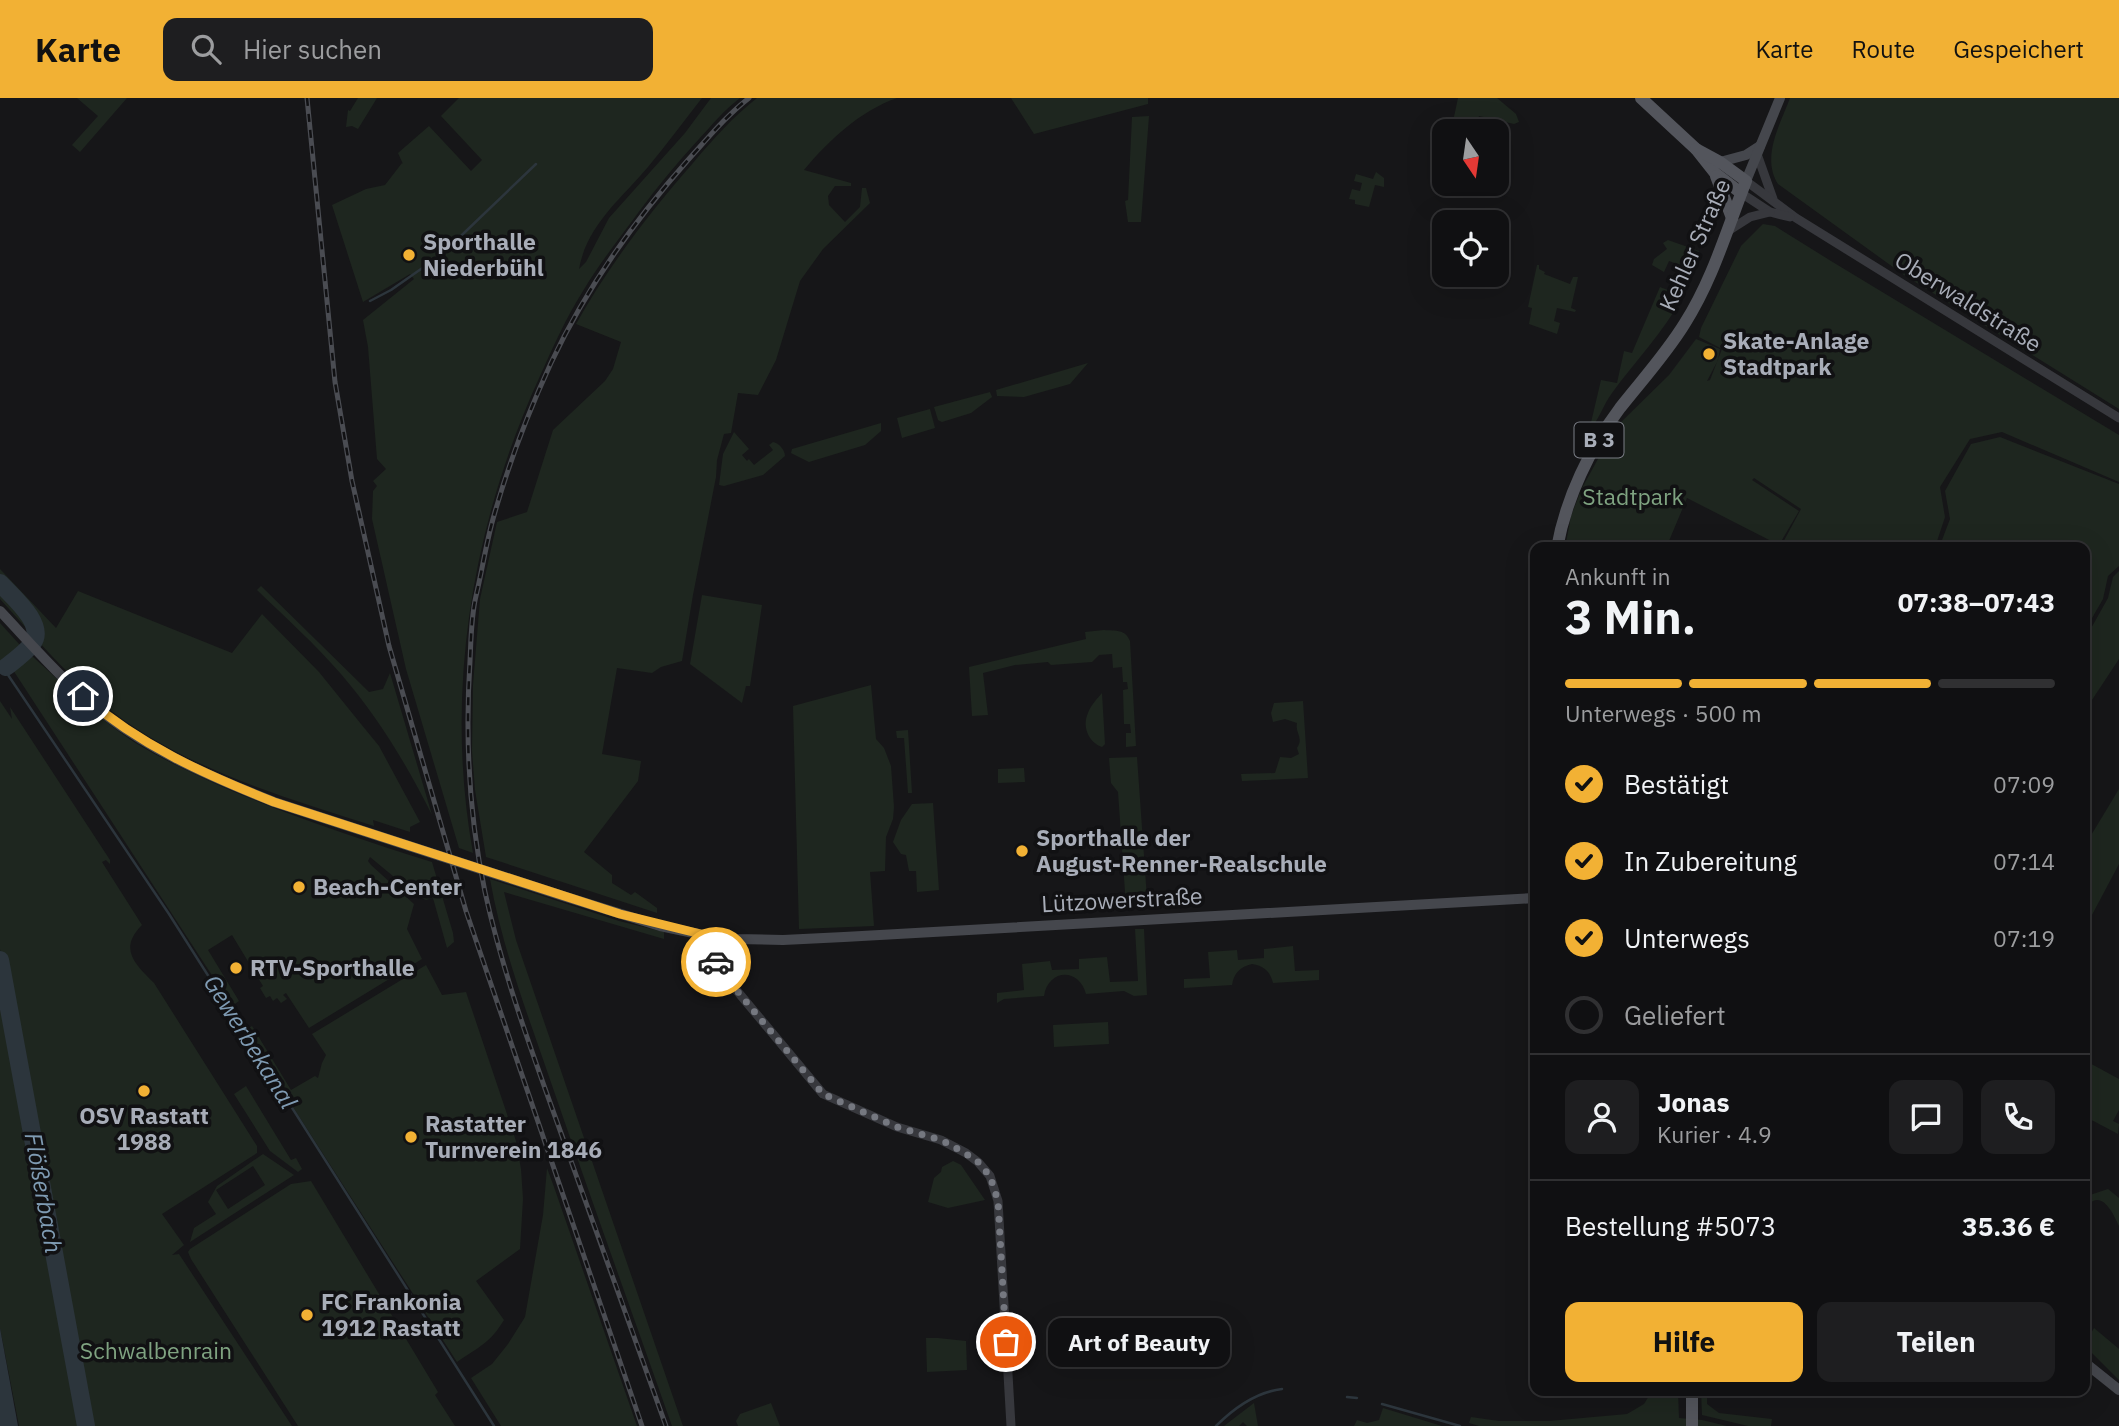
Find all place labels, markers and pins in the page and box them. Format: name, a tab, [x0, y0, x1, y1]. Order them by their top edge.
place label: Sporthalle Niederbühl	[423, 226, 544, 282]
marker: Sporthalle Niederbühl	[401, 247, 417, 263]
place label: Skate-Anlage Stadtpark	[1723, 325, 1869, 381]
marker: Skate-Anlage Stadtpark	[1701, 346, 1717, 362]
pin	[53, 666, 113, 726]
place label: Sporthalle der August-Renner-Realschule	[1036, 822, 1327, 878]
marker: Sporthalle der August-Renner-Realschule	[1014, 843, 1030, 859]
place label: Beach-Center	[313, 871, 462, 901]
marker: Beach-Center	[291, 879, 307, 895]
place label: RTV-Sporthalle	[250, 952, 415, 982]
marker: RTV-Sporthalle	[228, 960, 244, 976]
marker: OSV Rastatt 1988	[136, 1083, 152, 1099]
place label: OSV Rastatt 1988	[79, 1100, 209, 1156]
place label: Rastatter Turnverein 1846	[425, 1108, 602, 1164]
marker: Rastatter Turnverein 1846	[403, 1129, 419, 1145]
place label: FC Frankonia 1912 Rastatt	[321, 1286, 462, 1342]
marker: FC Frankonia 1912 Rastatt	[299, 1307, 315, 1323]
pin	[976, 1312, 1036, 1372]
callout: Art of Beauty	[1048, 1318, 1230, 1366]

